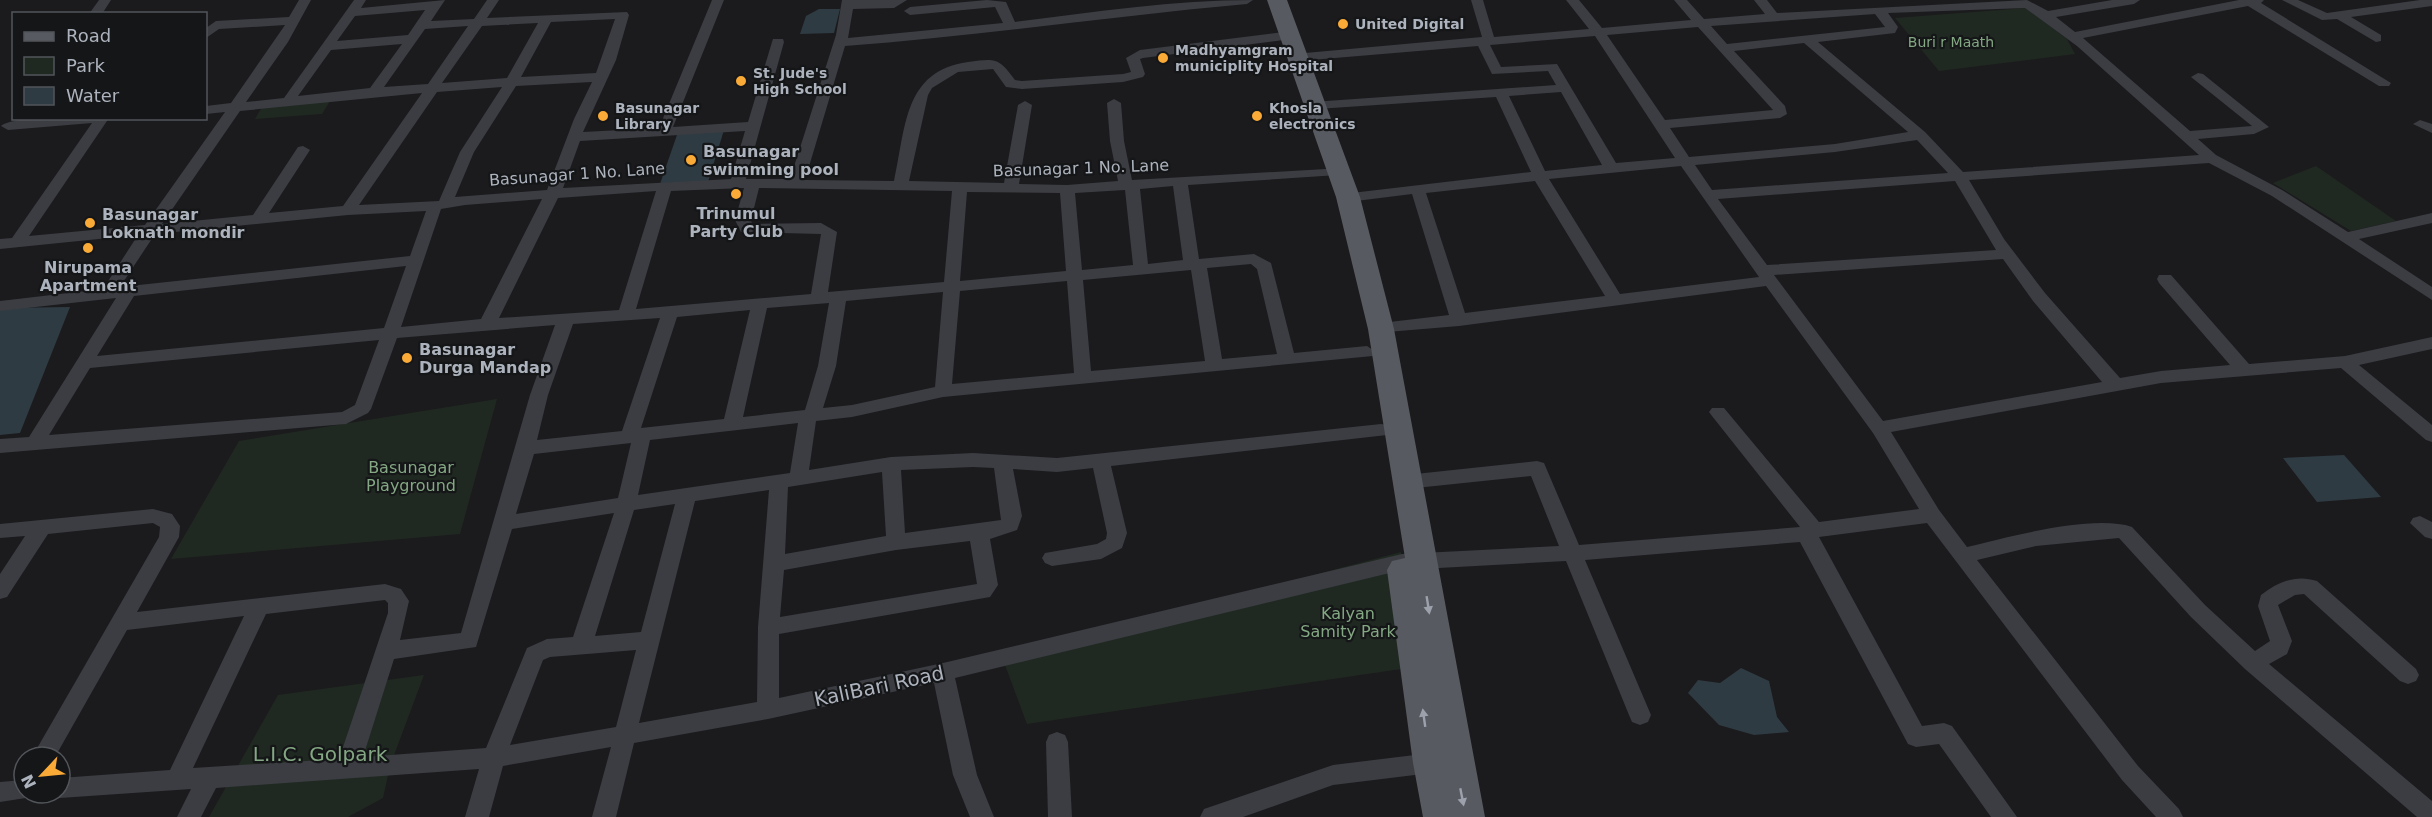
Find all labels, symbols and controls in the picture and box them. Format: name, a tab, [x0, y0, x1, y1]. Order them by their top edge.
legend	[12, 12, 207, 120]
place label: United Digital	[1355, 16, 1464, 32]
marker: United Digital	[1336, 17, 1350, 31]
text: Road	[66, 25, 111, 46]
park label: Buri r Maath	[1908, 34, 1994, 50]
place label: Madhyamgram municiplity Hospital	[1175, 42, 1333, 74]
marker: Madhyamgram municiplity Hospital	[1156, 51, 1170, 65]
text: Park	[66, 55, 105, 76]
place label: St. Jude's High School	[753, 65, 847, 97]
marker: St. Jude's High School	[734, 74, 748, 88]
text: Water	[66, 85, 120, 106]
place label: Basunagar Library	[615, 100, 699, 132]
place label: Khosla electronics	[1269, 100, 1356, 132]
marker: Basunagar Library	[596, 109, 610, 123]
marker: Khosla electronics	[1250, 109, 1264, 123]
place label: Basunagar swimming pool	[703, 142, 839, 179]
marker: Basunagar swimming pool	[684, 153, 698, 167]
street label: Basunagar 1 No. Lane	[992, 155, 1170, 181]
street label: Basunagar 1 No. Lane	[488, 158, 666, 190]
marker: Trinumul Party Club	[729, 187, 743, 201]
place label: Trinumul Party Club	[689, 204, 783, 241]
place label: Basunagar Loknath mondir	[102, 205, 245, 242]
marker: Basunagar Loknath mondir	[83, 216, 97, 230]
marker: Nirupama Apartment	[81, 241, 95, 255]
place label: Nirupama Apartment	[40, 258, 137, 295]
place label: Basunagar Durga Mandap	[419, 340, 551, 377]
marker: Basunagar Durga Mandap	[400, 351, 414, 365]
park label: Basunagar Playground	[366, 458, 456, 495]
one-way arrow	[1424, 596, 1433, 615]
park label: Kalyan Samity Park	[1300, 604, 1396, 641]
street label: KaliBari Road	[812, 660, 946, 712]
one-way arrow	[1420, 708, 1429, 727]
park label: L.I.C. Golpark	[253, 742, 388, 766]
north arrow	[12, 745, 72, 805]
text: N	[17, 771, 40, 792]
one-way arrow	[1458, 788, 1467, 807]

